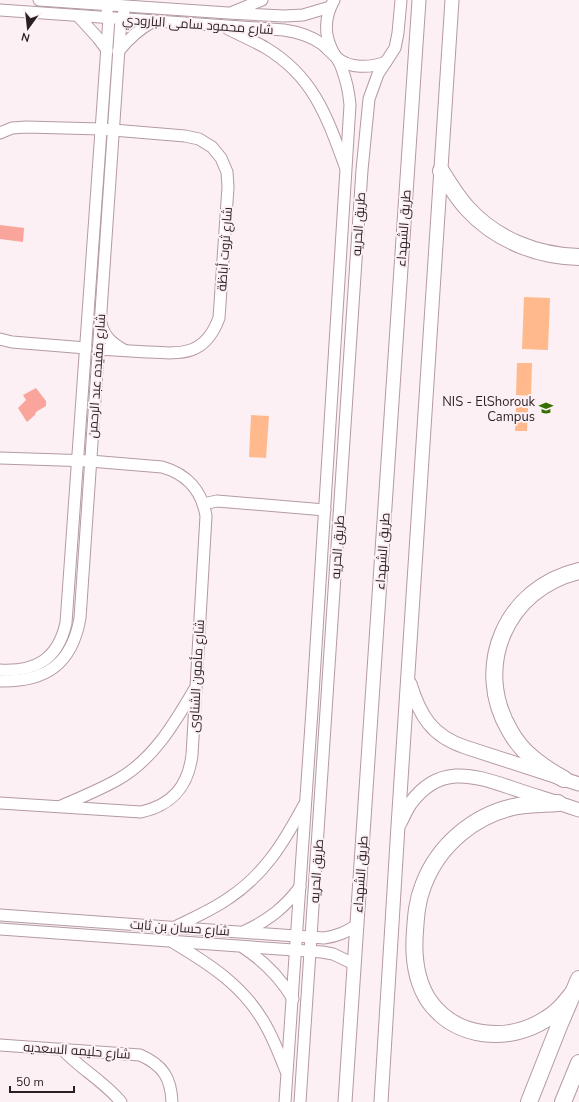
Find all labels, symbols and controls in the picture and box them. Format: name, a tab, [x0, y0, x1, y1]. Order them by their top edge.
north arrow	[8, 8, 48, 48]
street label: شارع محمود سامى البارودي	[122, 11, 274, 40]
text: N	[20, 29, 31, 45]
street label: طريق الشهداء	[392, 189, 416, 267]
street label: طريق الحريه	[348, 192, 370, 257]
street label: شارع ثروت أباظة	[213, 206, 237, 292]
street label: شارع مفيده عبد الرحمن	[84, 313, 110, 439]
place label: NIS - ElShorouk Campus	[442, 393, 535, 426]
school or university icon: NIS - ElShorouk Campus	[538, 400, 554, 416]
street label: طريق الشهداء	[371, 512, 395, 590]
street label: طريق الحريه	[327, 515, 349, 580]
street label: شارع مأمون الشناوى	[185, 619, 209, 733]
street label: طريق الشهداء	[349, 835, 373, 913]
street label: طريق الحريه	[306, 839, 328, 904]
street label: شارع حسان بن ثابت	[129, 916, 230, 940]
street label: شارع حليمه السعديه	[23, 1038, 131, 1064]
scale bar	[10, 1068, 74, 1094]
text: 50 m	[16, 1074, 44, 1090]

